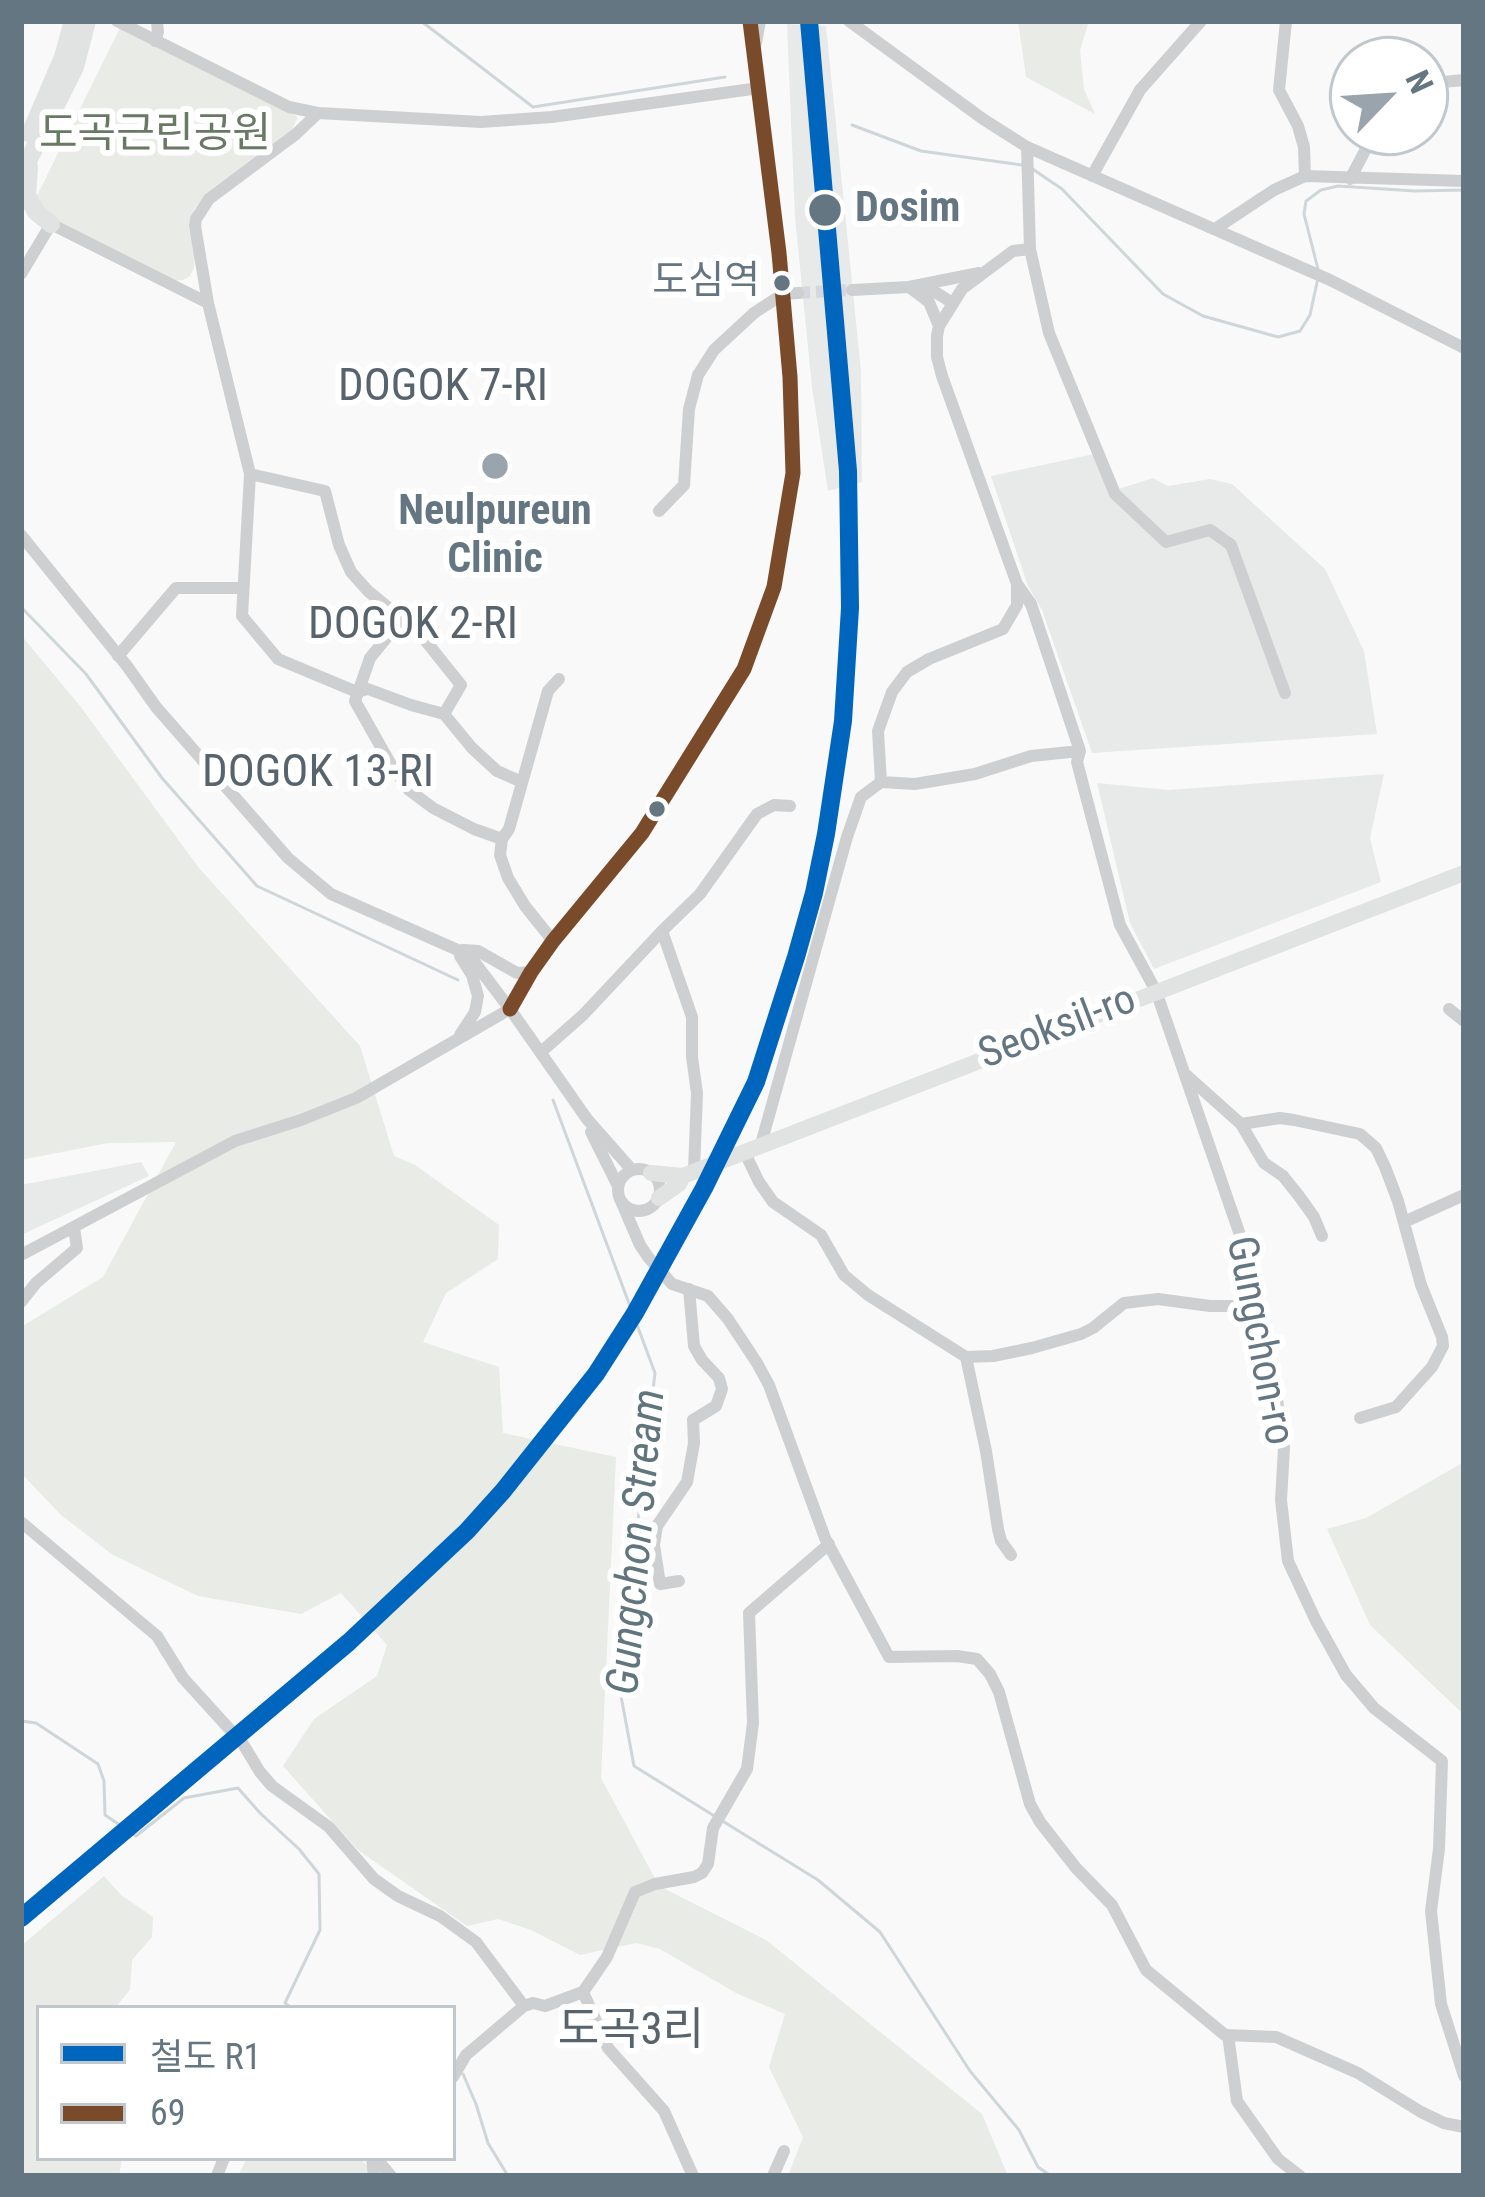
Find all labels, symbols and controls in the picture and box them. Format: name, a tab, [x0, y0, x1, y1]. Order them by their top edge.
north arrow	[1329, 36, 1449, 156]
text: N	[1397, 64, 1441, 99]
park label: 도곡근린공원	[39, 111, 271, 161]
place label: Dosim	[855, 185, 960, 235]
marker: Dosim	[806, 191, 844, 229]
place label: 도심역	[652, 260, 760, 306]
marker: 도심역	[771, 272, 793, 294]
district label: DOGOK 7-RI	[323, 362, 563, 416]
marker: Neulpureun Clinic	[479, 450, 511, 482]
place label: Neulpureun Clinic	[398, 488, 592, 586]
district label: DOGOK 2-RI	[293, 600, 533, 654]
district label: DOGOK 13-RI	[186, 748, 450, 802]
unlabelled marker	[646, 798, 668, 820]
street label: Seoksil-ro	[973, 976, 1143, 1082]
street label: Gungchon-ro	[1213, 1233, 1303, 1449]
water label: Gungchon Stream	[599, 1387, 679, 1697]
legend	[36, 2005, 456, 2161]
district label: 도곡3리	[558, 2006, 704, 2060]
text: 철도 R1	[150, 2036, 261, 2078]
text: 69	[150, 2092, 186, 2134]

